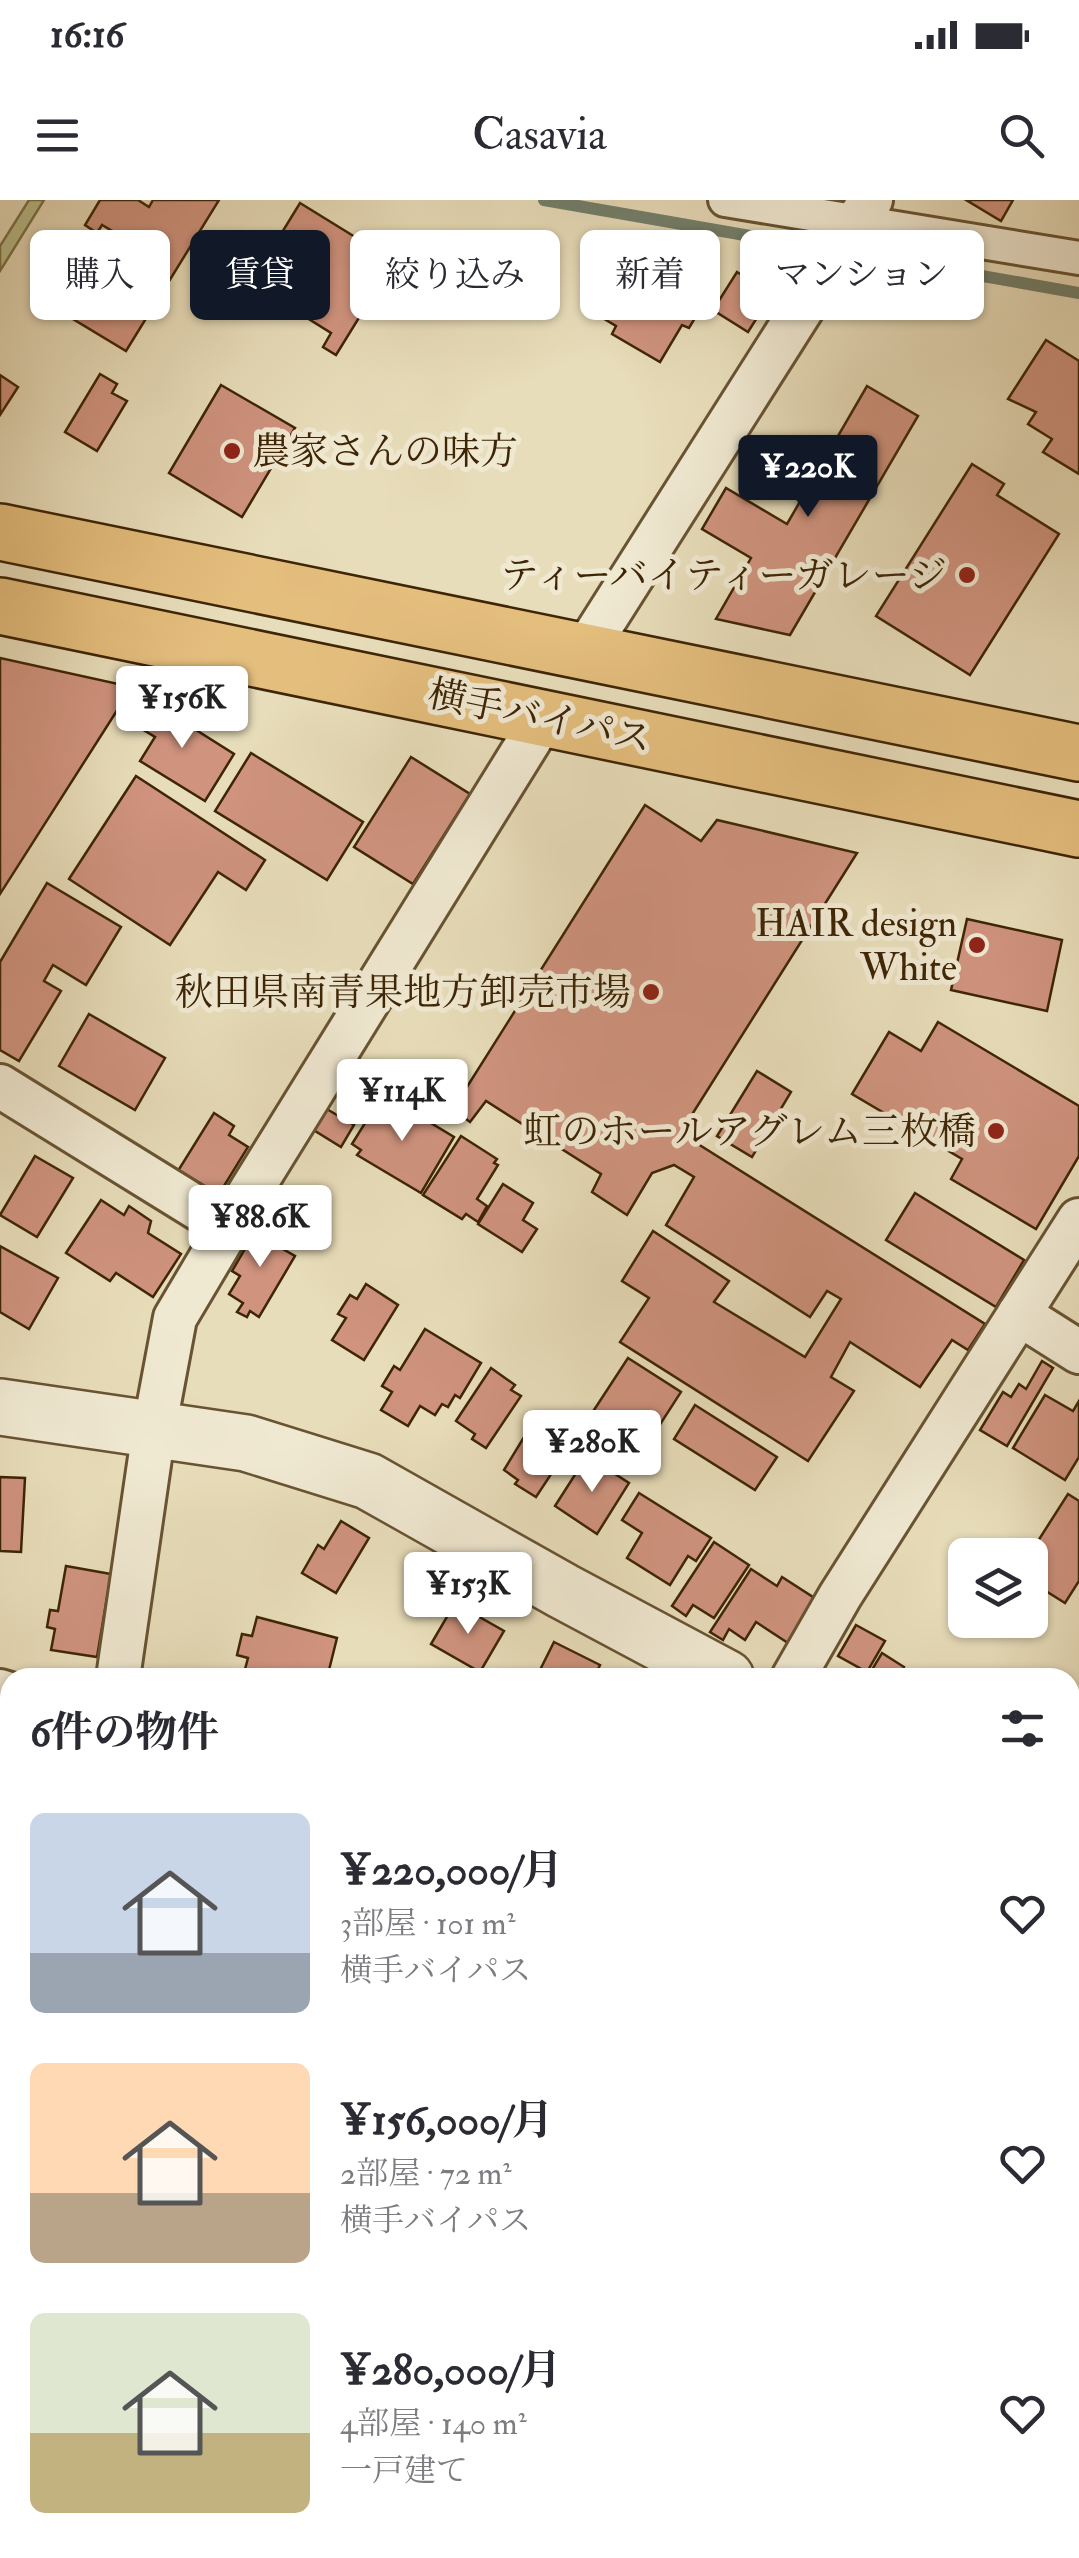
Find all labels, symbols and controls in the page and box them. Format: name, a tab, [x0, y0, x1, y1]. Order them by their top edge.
text: 16:16	[50, 11, 125, 59]
text: Casavia	[472, 107, 607, 163]
icon: menu	[30, 108, 85, 163]
icon: search	[994, 108, 1049, 163]
chip: 購入	[30, 230, 170, 320]
chip: 賃貸	[190, 230, 330, 320]
chip: 絞り込み	[350, 230, 560, 320]
chip: 新着	[580, 230, 720, 320]
chip: マンション	[740, 230, 984, 320]
place label: 農家さんの味方	[252, 428, 518, 476]
pin: ¥220K	[738, 435, 878, 520]
marker: 農家さんの味方	[221, 440, 243, 462]
text: ¥220K	[760, 447, 856, 487]
place label: ティーバイティーガレージ	[500, 552, 947, 600]
marker: ティーバイティーガレージ	[956, 564, 978, 586]
pin: ¥156K	[112, 666, 252, 751]
street label: 横手バイパス	[424, 670, 656, 764]
text: ¥156K	[138, 678, 226, 718]
place label: HAIR design White	[755, 900, 957, 992]
marker: HAIR design White	[966, 934, 988, 956]
place label: 秋田県南青果地方卸売市場	[175, 969, 631, 1017]
marker: 秋田県南青果地方卸売市場	[640, 981, 662, 1003]
pin: ¥114K	[332, 1059, 472, 1144]
text: ¥114K	[359, 1071, 445, 1111]
place label: 虹のホールアグレム三枚橋	[523, 1108, 976, 1156]
marker: 虹のホールアグレム三枚橋	[985, 1120, 1007, 1142]
pin: ¥88.6K	[179, 1185, 341, 1270]
text: ¥88.6K	[211, 1197, 309, 1237]
pin: ¥280K	[522, 1410, 662, 1495]
text: ¥280K	[545, 1422, 639, 1462]
map controls	[948, 1538, 1048, 1638]
button: layers	[948, 1538, 1048, 1638]
pin: ¥153K	[398, 1552, 538, 1637]
text: ¥153K	[426, 1564, 510, 1604]
icon: filters	[995, 1701, 1050, 1756]
text: 6件の物件	[30, 1707, 219, 1759]
text: ¥220,000/月	[340, 1845, 563, 1897]
icon: home	[110, 1853, 230, 1973]
icon: heart	[995, 1886, 1050, 1941]
text: 3部屋 · 101 m²	[340, 1904, 515, 1944]
text: 横手バイパス	[340, 1951, 531, 1991]
text: ¥156,000/月	[340, 2095, 553, 2147]
icon: home	[110, 2103, 230, 2223]
icon: heart	[995, 2136, 1050, 2191]
text: 2部屋 · 72 m²	[340, 2154, 511, 2194]
text: 横手バイパス	[340, 2201, 531, 2241]
text: ¥280,000/月	[340, 2345, 562, 2397]
icon: home	[110, 2353, 230, 2473]
icon: heart	[995, 2386, 1050, 2441]
text: 4部屋 · 140 m²	[340, 2404, 527, 2444]
text: 一戸建て	[340, 2451, 468, 2491]

